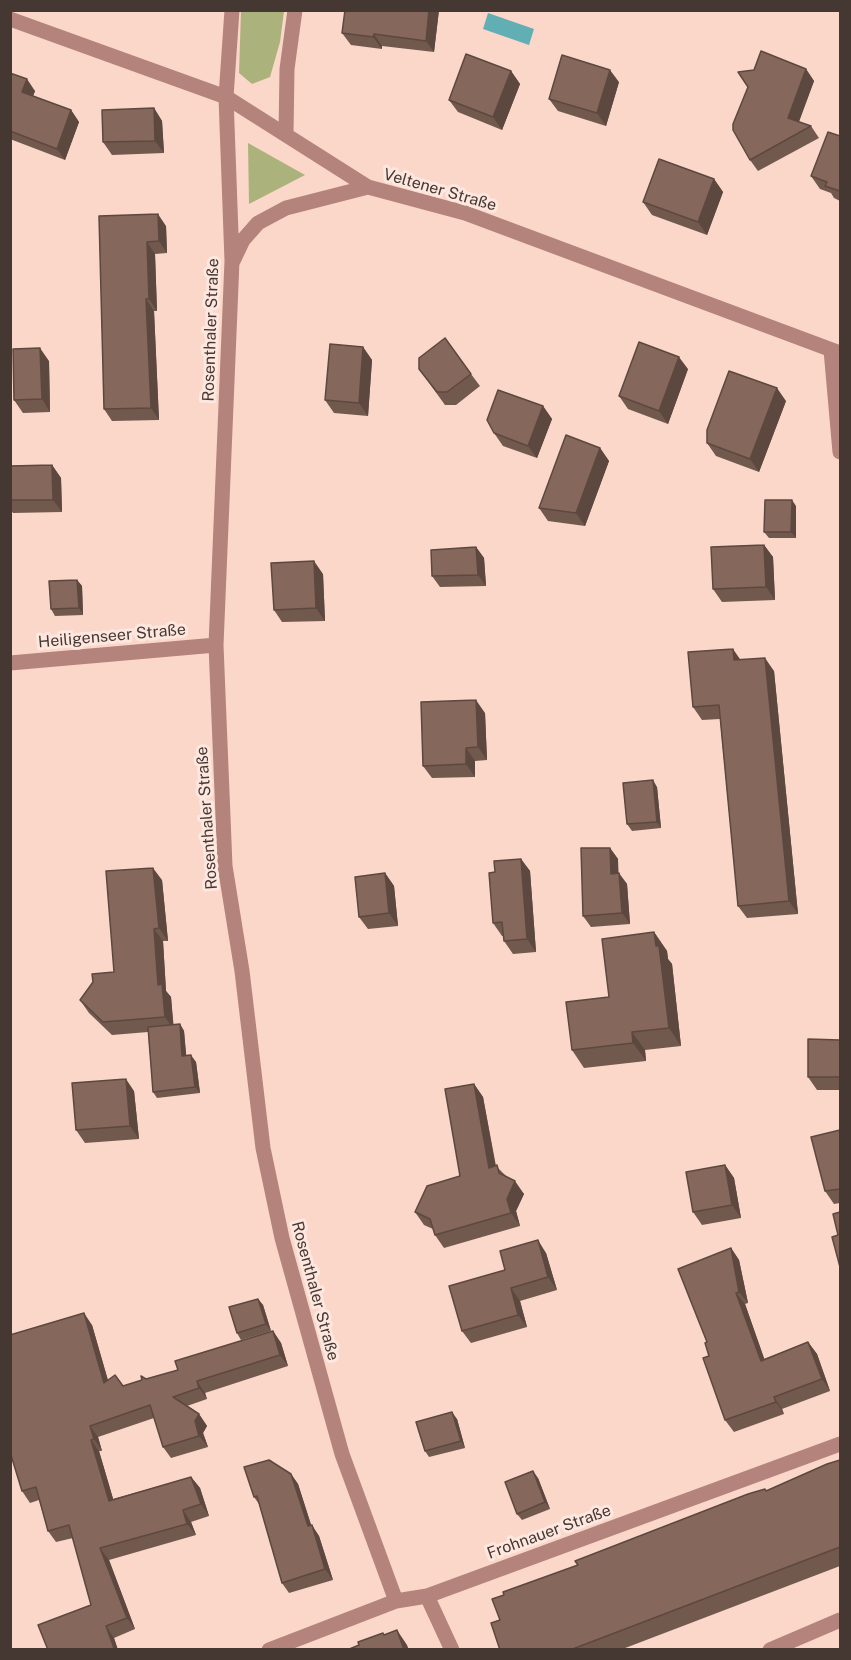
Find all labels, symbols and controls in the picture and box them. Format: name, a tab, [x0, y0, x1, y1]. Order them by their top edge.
street label: Veltener Straße	[381, 165, 499, 215]
street label: Rosenthaler Straße	[199, 258, 223, 402]
street label: Heiligenseer Straße	[37, 620, 187, 652]
street label: Rosenthaler Straße	[192, 746, 222, 890]
street label: Rosenthaler Straße	[287, 1219, 343, 1363]
street label: Frohnauer Straße	[484, 1501, 614, 1563]

